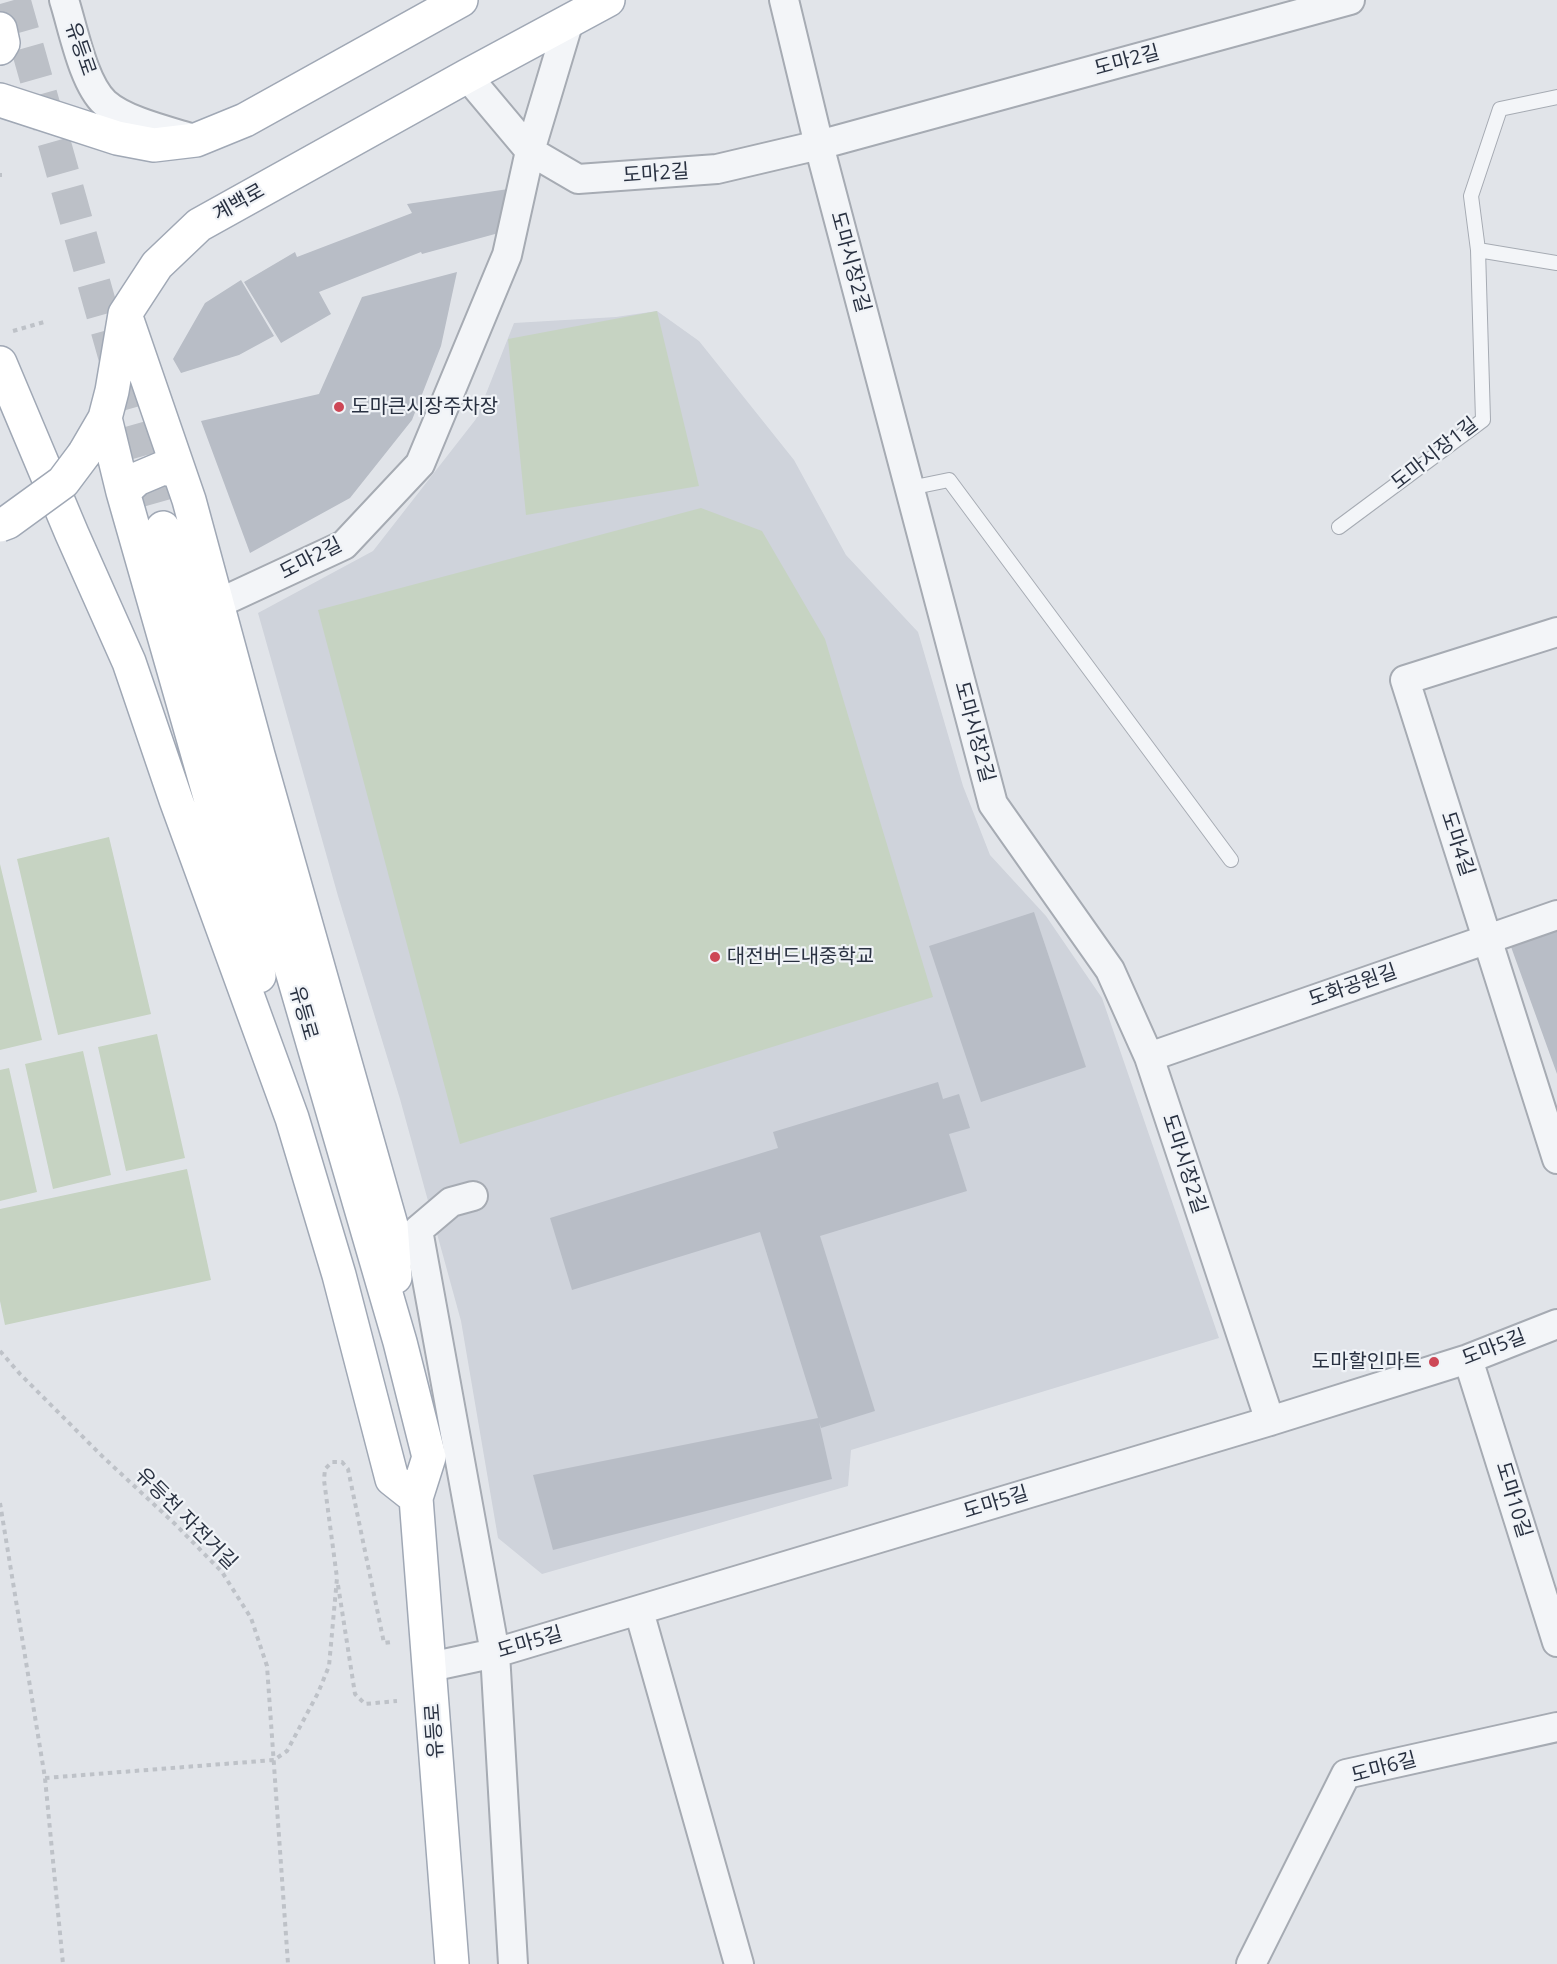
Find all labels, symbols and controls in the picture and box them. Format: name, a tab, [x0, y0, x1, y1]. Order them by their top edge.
street label: 유등로	[60, 19, 100, 79]
street label: 도마2길	[1092, 41, 1162, 81]
street label: 도마2길	[622, 160, 690, 188]
street label: 계백로	[209, 179, 269, 227]
street label: 도마시장2길	[825, 209, 875, 315]
place label: 도마큰시장주차장	[351, 395, 498, 419]
marker: 도마큰시장주차장	[332, 400, 346, 414]
street label: 도마시장1길	[1387, 413, 1483, 495]
street label: 도마2길	[276, 533, 346, 585]
street label: 도마시장2길	[949, 679, 999, 785]
street label: 도마4길	[1435, 809, 1479, 879]
place label: 대전버드내중학교	[727, 945, 874, 969]
marker: 대전버드내중학교	[708, 950, 722, 964]
street label: 도화공원길	[1306, 960, 1400, 1012]
street label: 유등로	[284, 983, 322, 1043]
street label: 도마시장2길	[1157, 1111, 1211, 1217]
street label: 도마5길	[1459, 1325, 1529, 1371]
place label: 도마할인마트	[1312, 1350, 1422, 1374]
marker: 도마할인마트	[1427, 1355, 1441, 1369]
street label: 도마10길	[1490, 1459, 1536, 1541]
street label: 유등천 자전거길	[130, 1463, 242, 1575]
street label: 도마5길	[961, 1482, 1031, 1524]
street label: 도마5길	[495, 1622, 565, 1664]
street label: 유등로	[421, 1703, 449, 1759]
street label: 도마6길	[1349, 1748, 1419, 1788]

